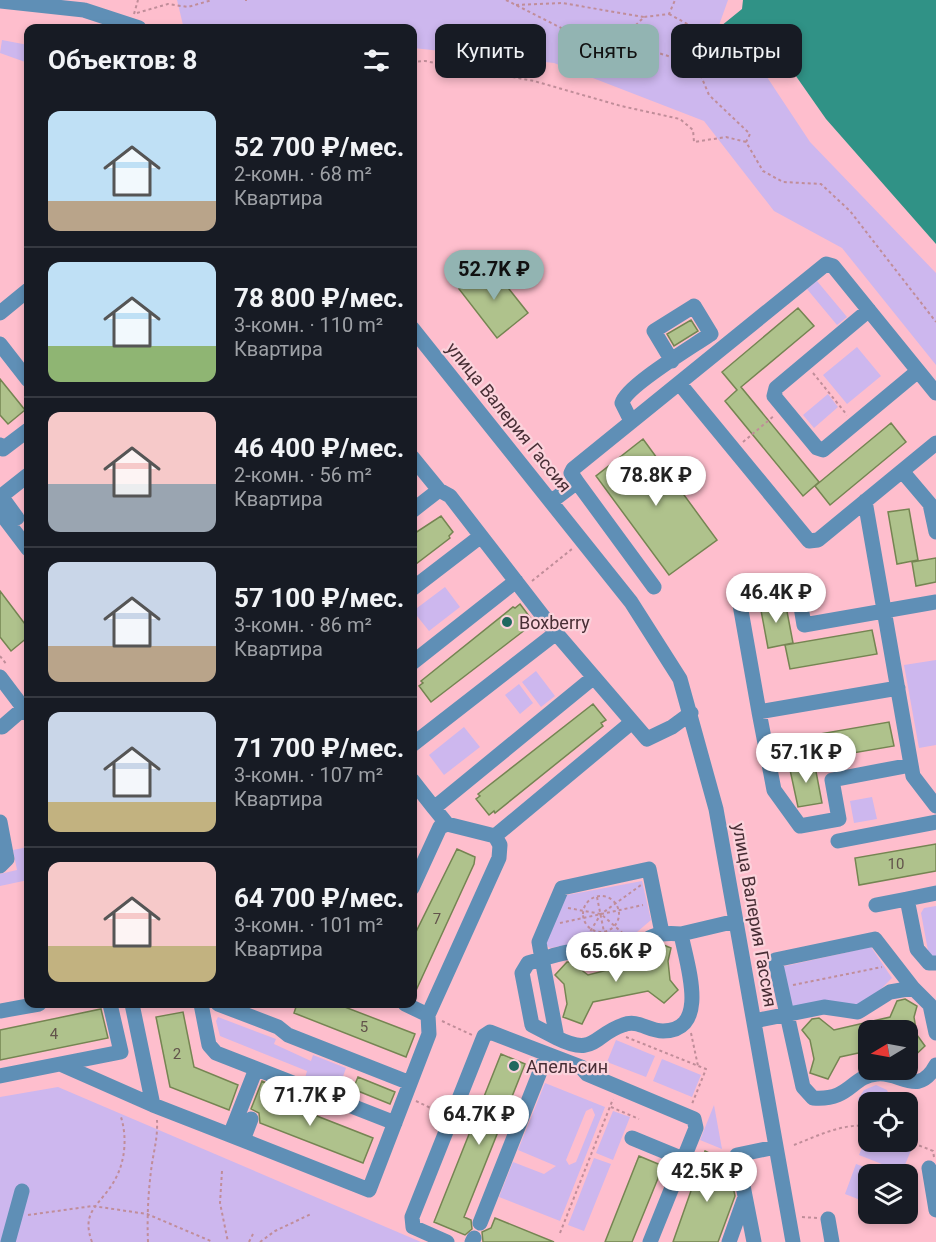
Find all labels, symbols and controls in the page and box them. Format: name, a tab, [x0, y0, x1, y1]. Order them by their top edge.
chip: Купить	[435, 24, 546, 78]
chip: Снять	[558, 24, 659, 78]
chip: Фильтры	[671, 24, 802, 78]
icon: filters	[360, 44, 393, 77]
text: Объектов: 8	[48, 45, 197, 75]
text: 52 700 ₽/мес.	[234, 132, 404, 162]
icon: home	[96, 135, 168, 207]
text: 2-комн. · 68 m²	[234, 162, 372, 186]
text: Квартира	[234, 186, 323, 210]
pin: 52.7K ₽	[439, 250, 549, 301]
text: 52.7K ₽	[458, 257, 530, 281]
text: 78 800 ₽/мес.	[234, 283, 404, 313]
icon: home	[96, 286, 168, 358]
text: 3-комн. · 110 m²	[234, 313, 383, 337]
text: Квартира	[234, 337, 323, 361]
street label: улица Валерия Гассия	[442, 338, 576, 496]
text: 46 400 ₽/мес.	[234, 433, 404, 463]
icon: home	[96, 436, 168, 508]
pin: 78.8K ₽	[601, 456, 711, 507]
text: 2-комн. · 56 m²	[234, 463, 372, 487]
text: 78.8K ₽	[620, 463, 692, 487]
text: Квартира	[234, 487, 323, 511]
pin: 46.4K ₽	[721, 573, 831, 624]
text: 46.4K ₽	[740, 580, 812, 604]
text: 57 100 ₽/мес.	[234, 583, 404, 613]
icon: home	[96, 586, 168, 658]
place label: Boxberry	[519, 612, 590, 633]
text: 3-комн. · 86 m²	[234, 613, 372, 637]
marker: Boxberry	[500, 615, 514, 629]
text: Квартира	[234, 637, 323, 661]
text: 71 700 ₽/мес.	[234, 733, 404, 763]
pin: 57.1K ₽	[751, 733, 861, 784]
icon: home	[96, 736, 168, 808]
text: 57.1K ₽	[770, 740, 842, 764]
text: 3-комн. · 107 m²	[234, 763, 383, 787]
text: Квартира	[234, 787, 323, 811]
street label: улица Валерия Гассия	[728, 821, 782, 1009]
house number: 10	[888, 855, 904, 873]
text: 64 700 ₽/мес.	[234, 883, 404, 913]
icon: home	[96, 886, 168, 958]
house number: 7	[433, 910, 441, 928]
text: 3-комн. · 101 m²	[234, 913, 383, 937]
pin: 65.6K ₽	[561, 932, 671, 983]
text: Квартира	[234, 937, 323, 961]
text: 65.6K ₽	[580, 939, 652, 963]
house number: 5	[360, 1018, 368, 1036]
north arrow	[858, 1020, 918, 1080]
map controls	[858, 1020, 918, 1224]
house number: 4	[50, 1025, 59, 1043]
house number: 2	[173, 1045, 181, 1063]
place label: Апельсин	[526, 1056, 608, 1077]
marker: Апельсин	[507, 1059, 521, 1073]
pin: 71.7K ₽	[255, 1076, 365, 1127]
text: 71.7K ₽	[274, 1083, 346, 1107]
button: locate	[858, 1092, 918, 1152]
pin: 64.7K ₽	[424, 1095, 534, 1146]
text: 64.7K ₽	[443, 1102, 515, 1126]
pin: 42.5K ₽	[652, 1152, 762, 1203]
text: 42.5K ₽	[671, 1159, 743, 1183]
button: layers	[858, 1164, 918, 1224]

